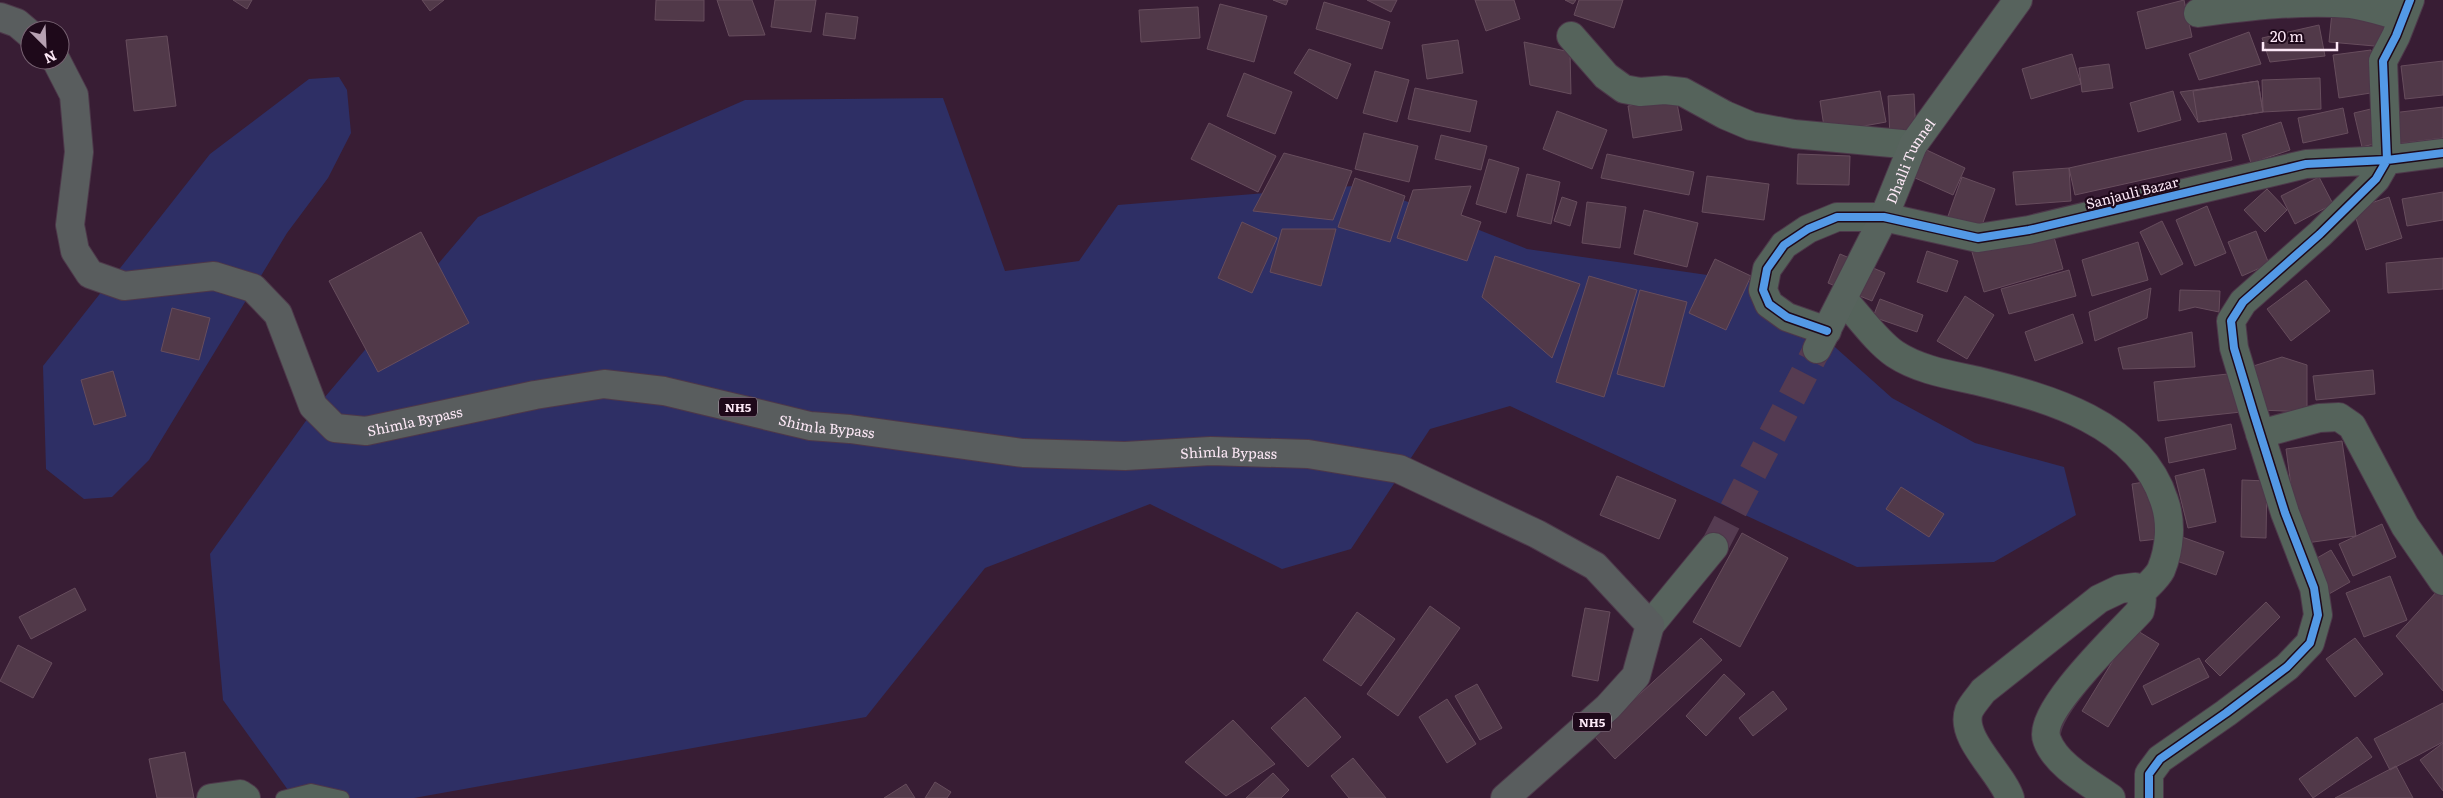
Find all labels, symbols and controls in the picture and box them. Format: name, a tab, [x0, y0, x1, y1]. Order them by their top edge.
north arrow	[20, 20, 70, 70]
scale bar	[2263, 20, 2337, 52]
text: 20 m	[2270, 24, 2304, 47]
text: N	[41, 46, 60, 69]
street label: Dhalli Tunnel	[1880, 114, 1940, 207]
street label: Sanjauli Bazar	[2084, 171, 2181, 213]
road number: NH5	[719, 398, 757, 417]
street label: Shimla Bypass	[365, 401, 464, 440]
street label: Shimla Bypass	[777, 409, 876, 442]
street label: Shimla Bypass	[1180, 441, 1277, 463]
road number: NH5	[1573, 712, 1611, 732]

